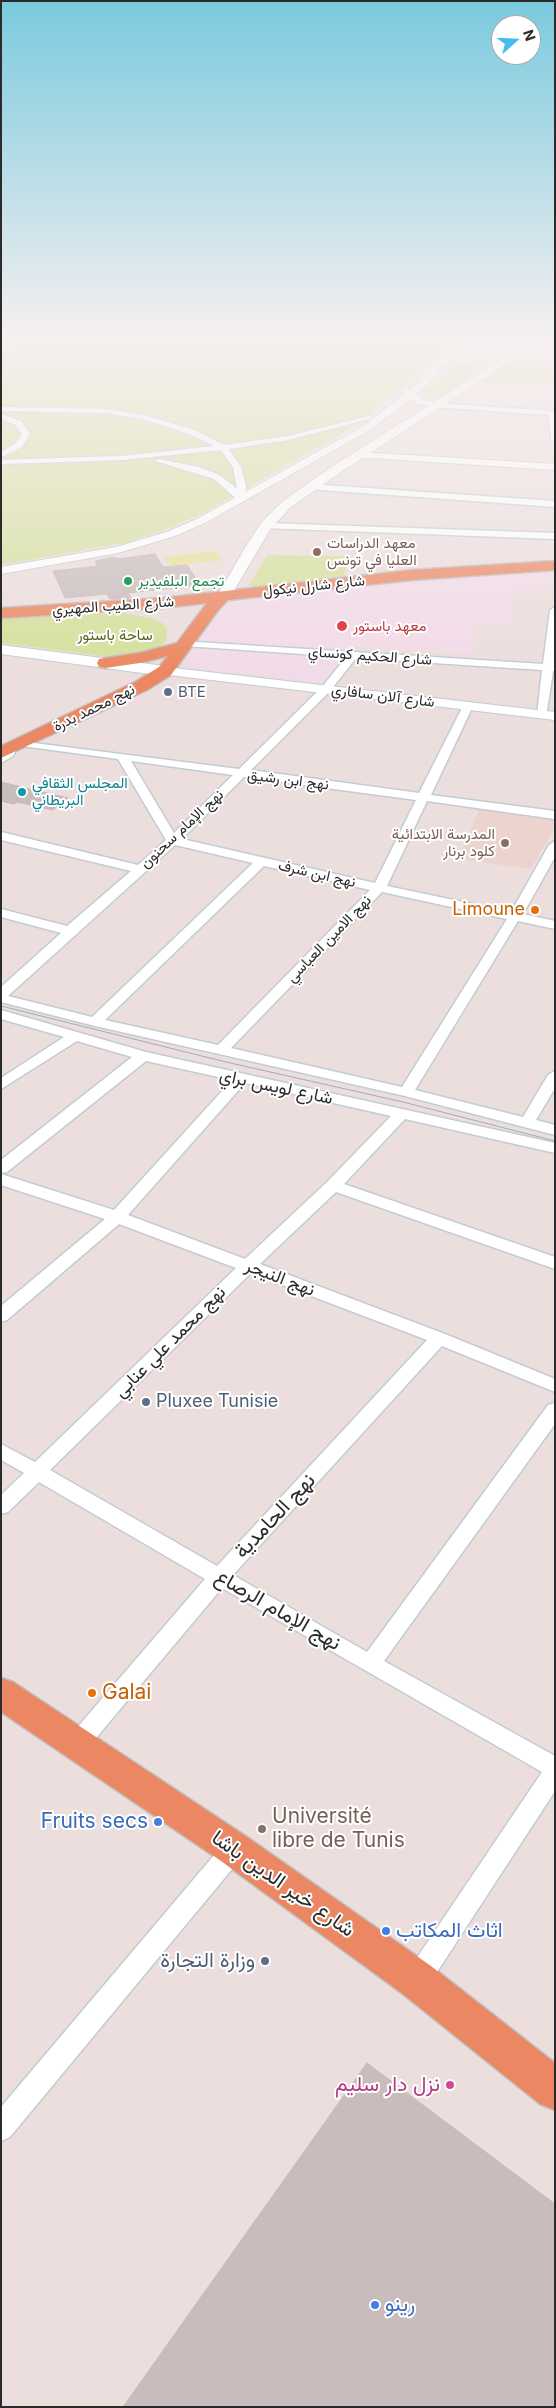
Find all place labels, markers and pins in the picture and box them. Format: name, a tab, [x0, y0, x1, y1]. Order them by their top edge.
place label: معهد الدراسات العليا في تونس	[327, 534, 417, 569]
marker: معهد الدراسات العليا في تونس	[311, 546, 323, 558]
place label: تجمع البلفيدير	[138, 572, 224, 590]
marker: تجمع البلفيدير	[122, 575, 134, 587]
place label: معهد باستور	[353, 617, 427, 635]
marker: معهد باستور	[335, 619, 349, 633]
place label: BTE	[178, 683, 206, 701]
marker: BTE	[162, 686, 174, 698]
place label: المجلس الثقافي البريطاني	[32, 774, 128, 809]
marker: المجلس الثقافي البريطاني	[16, 786, 28, 798]
place label: المدرسة الابتدائية كلود برنار	[392, 825, 495, 860]
marker: المدرسة الابتدائية كلود برنار	[499, 837, 511, 849]
place label: Limoune	[452, 899, 525, 921]
marker: Limoune	[529, 904, 541, 916]
place label: Pluxee Tunisie	[156, 1391, 278, 1413]
marker: Pluxee Tunisie	[140, 1396, 152, 1408]
place label: Galai	[102, 1680, 151, 1706]
marker: Galai	[86, 1687, 98, 1699]
place label: Université libre de Tunis	[272, 1804, 405, 1854]
place label: Fruits secs	[41, 1809, 148, 1835]
marker: Fruits secs	[152, 1816, 164, 1828]
marker: Université libre de Tunis	[256, 1823, 268, 1835]
place label: اثاث المكاتب	[396, 1918, 503, 1944]
marker: اثاث المكاتب	[380, 1925, 392, 1937]
place label: وزارة التجارة	[160, 1948, 255, 1974]
marker: وزارة التجارة	[259, 1955, 271, 1967]
place label: نزل دار سليم	[335, 2072, 440, 2098]
marker: نزل دار سليم	[444, 2079, 456, 2091]
place label: رينو	[385, 2292, 415, 2318]
marker: رينو	[369, 2299, 381, 2311]

